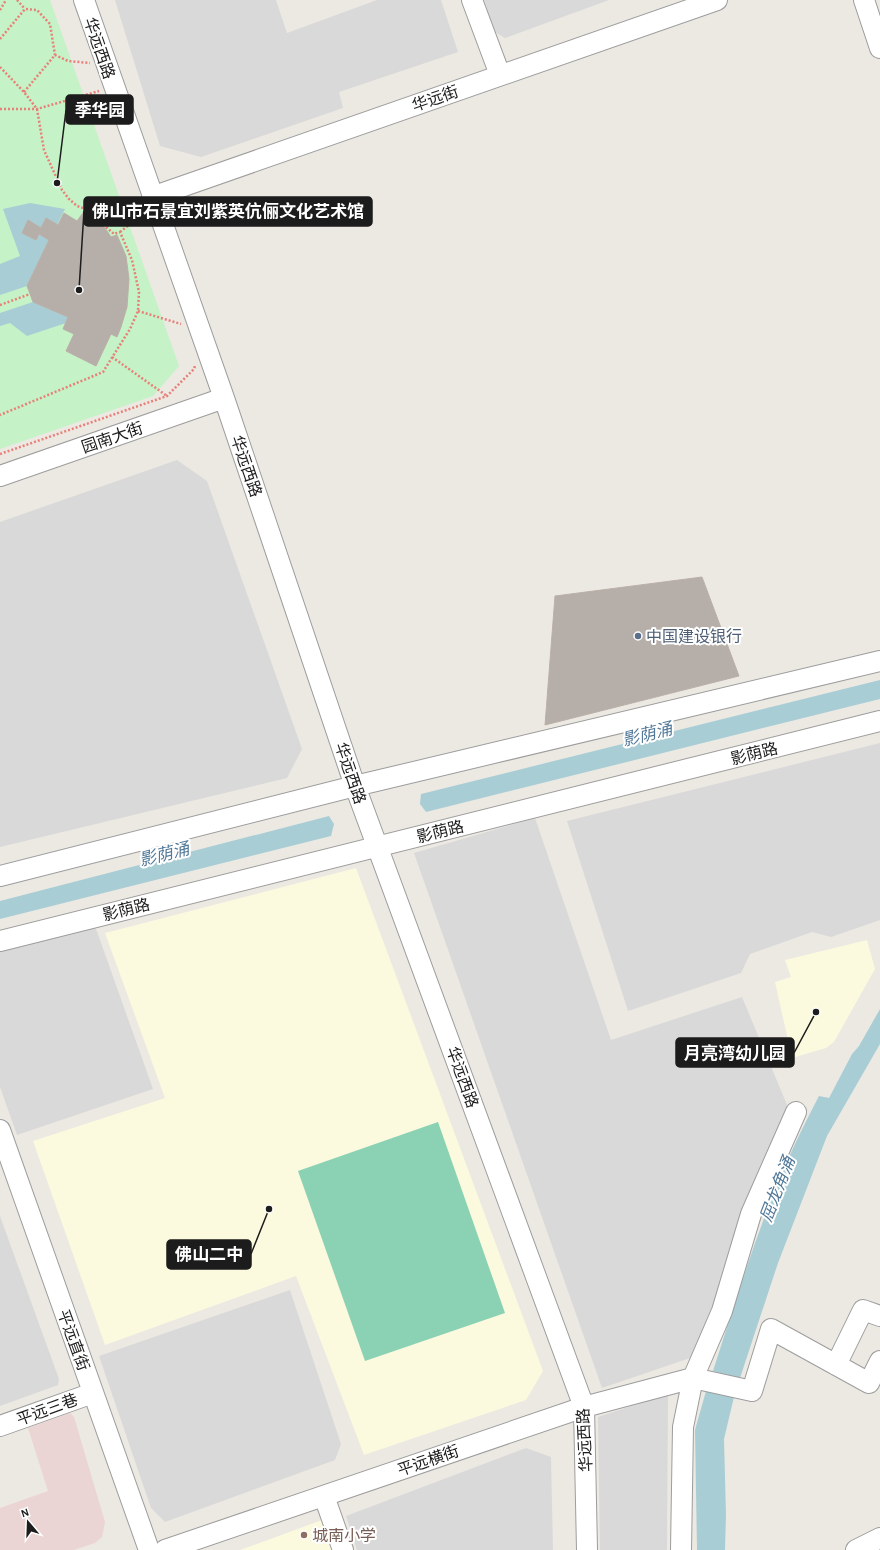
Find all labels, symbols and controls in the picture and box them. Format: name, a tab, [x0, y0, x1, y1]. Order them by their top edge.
street label: 华远西路	[81, 15, 118, 81]
street label: 华远街	[410, 83, 461, 114]
callout: 季华园	[66, 95, 133, 124]
text: 季华园	[75, 101, 126, 119]
callout: 佛山市石景宜刘紫英伉俪文化艺术馆	[84, 197, 372, 226]
text: 佛山市石景宜刘紫英伉俪文化艺术馆	[91, 202, 364, 220]
street label: 园南大街	[79, 419, 145, 456]
street label: 华远西路	[228, 433, 265, 499]
place label: 中国建设银行	[646, 628, 742, 645]
marker: 中国建设银行	[633, 631, 643, 641]
water label: 影荫涌	[620, 719, 676, 749]
street label: 影荫路	[729, 739, 779, 768]
street label: 华远西路	[332, 740, 369, 806]
street label: 影荫路	[415, 817, 465, 846]
water label: 影荫涌	[137, 839, 193, 869]
street label: 影荫路	[101, 895, 151, 924]
callout: 月亮湾幼儿园	[676, 1038, 794, 1067]
street label: 华远西路	[444, 1044, 481, 1110]
text: 月亮湾幼儿园	[684, 1044, 786, 1062]
water label: 屈龙角涌	[756, 1152, 798, 1224]
callout: 佛山二中	[167, 1240, 251, 1269]
text: 佛山二中	[174, 1245, 243, 1263]
street label: 平远直街	[55, 1307, 92, 1373]
street label: 平远三巷	[14, 1391, 80, 1428]
street label: 华远西路	[574, 1408, 595, 1472]
street label: 平远横街	[395, 1442, 461, 1479]
north arrow	[8, 1502, 48, 1542]
text: N	[19, 1507, 30, 1519]
place label: 城南小学	[312, 1527, 376, 1544]
marker: 城南小学	[299, 1530, 309, 1540]

